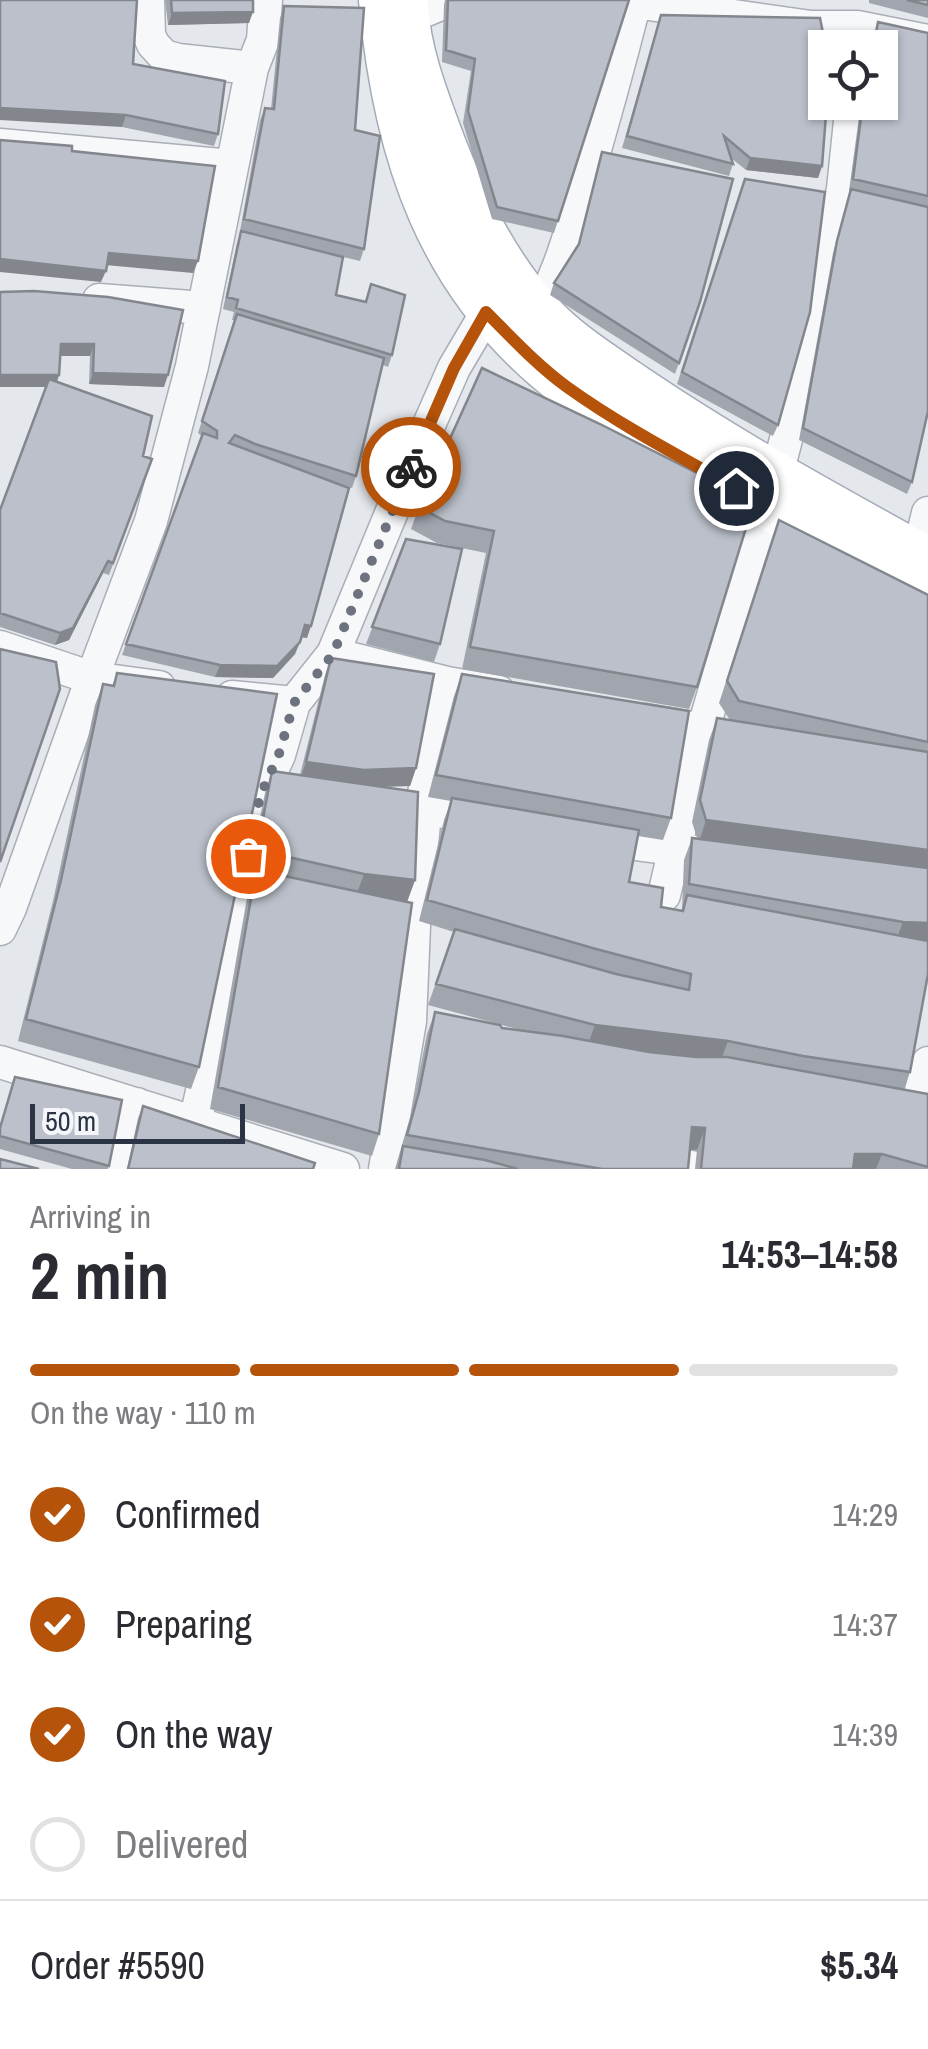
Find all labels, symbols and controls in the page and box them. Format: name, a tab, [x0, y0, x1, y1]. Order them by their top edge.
map controls	[808, 30, 898, 120]
button: locate	[808, 30, 898, 120]
courier	[361, 417, 461, 517]
icon: bike	[384, 440, 439, 495]
pin	[694, 446, 779, 531]
icon: home	[709, 461, 764, 516]
pin	[206, 814, 291, 899]
icon: bag	[221, 829, 276, 884]
scale bar	[30, 1099, 245, 1144]
text: 50 m	[45, 1102, 96, 1140]
text: Arriving in	[30, 1195, 151, 1238]
text: 14:53–14:58	[721, 1229, 898, 1280]
text: 2 min	[30, 1232, 169, 1319]
text: On the way · 110 m	[30, 1391, 256, 1434]
icon: check	[30, 1487, 85, 1542]
text: Confirmed	[115, 1489, 260, 1540]
text: 14:29	[832, 1493, 898, 1536]
icon: check	[30, 1597, 85, 1652]
text: Preparing	[115, 1599, 252, 1650]
text: 14:37	[832, 1603, 898, 1646]
icon: check	[30, 1707, 85, 1762]
text: On the way	[115, 1709, 273, 1760]
text: 14:39	[832, 1713, 898, 1756]
text: Delivered	[115, 1819, 248, 1870]
text: Order #5590	[30, 1940, 205, 1991]
text: $5.34	[820, 1940, 898, 1991]

